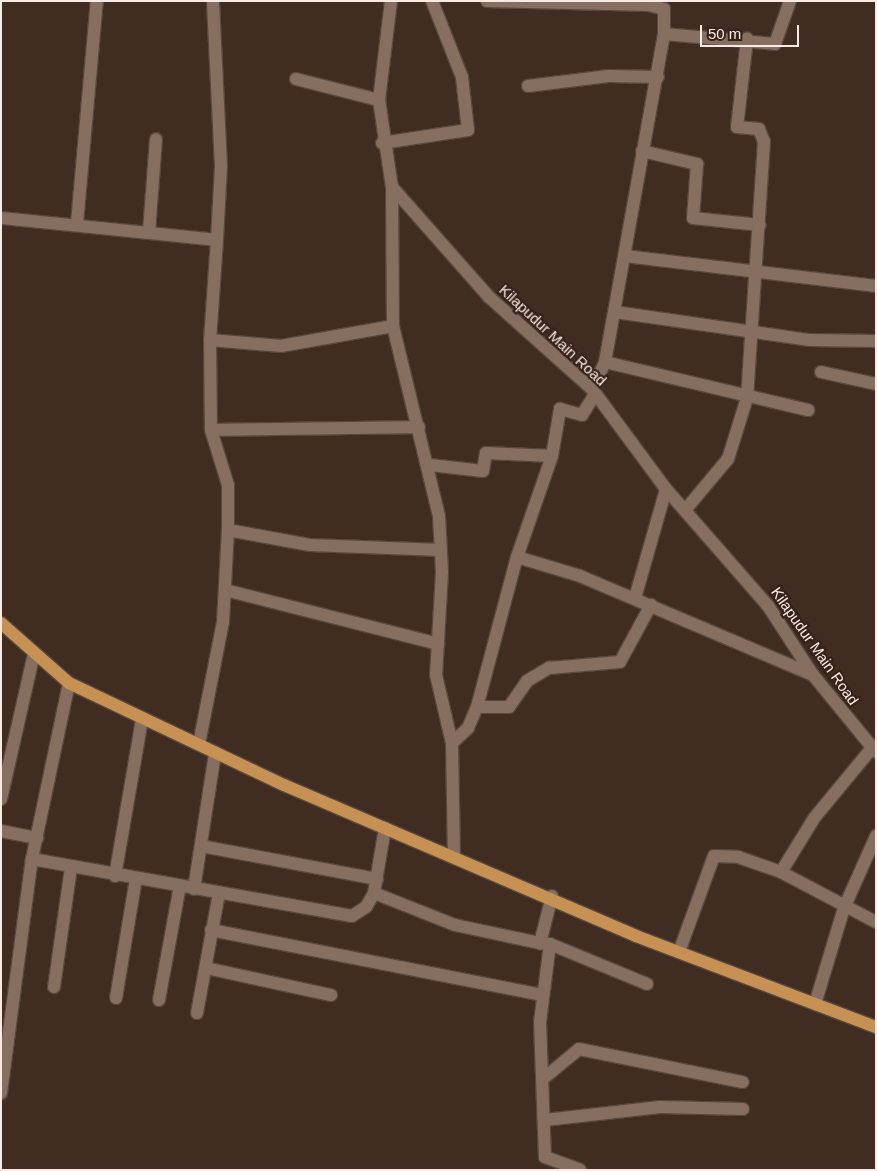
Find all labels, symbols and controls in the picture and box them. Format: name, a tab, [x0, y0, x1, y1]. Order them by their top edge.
scale bar	[702, 15, 801, 47]
text: 50 m	[708, 25, 741, 42]
street label: Kilapudur Main Road	[496, 281, 610, 389]
street label: Kilapudur Main Road	[767, 583, 863, 709]

